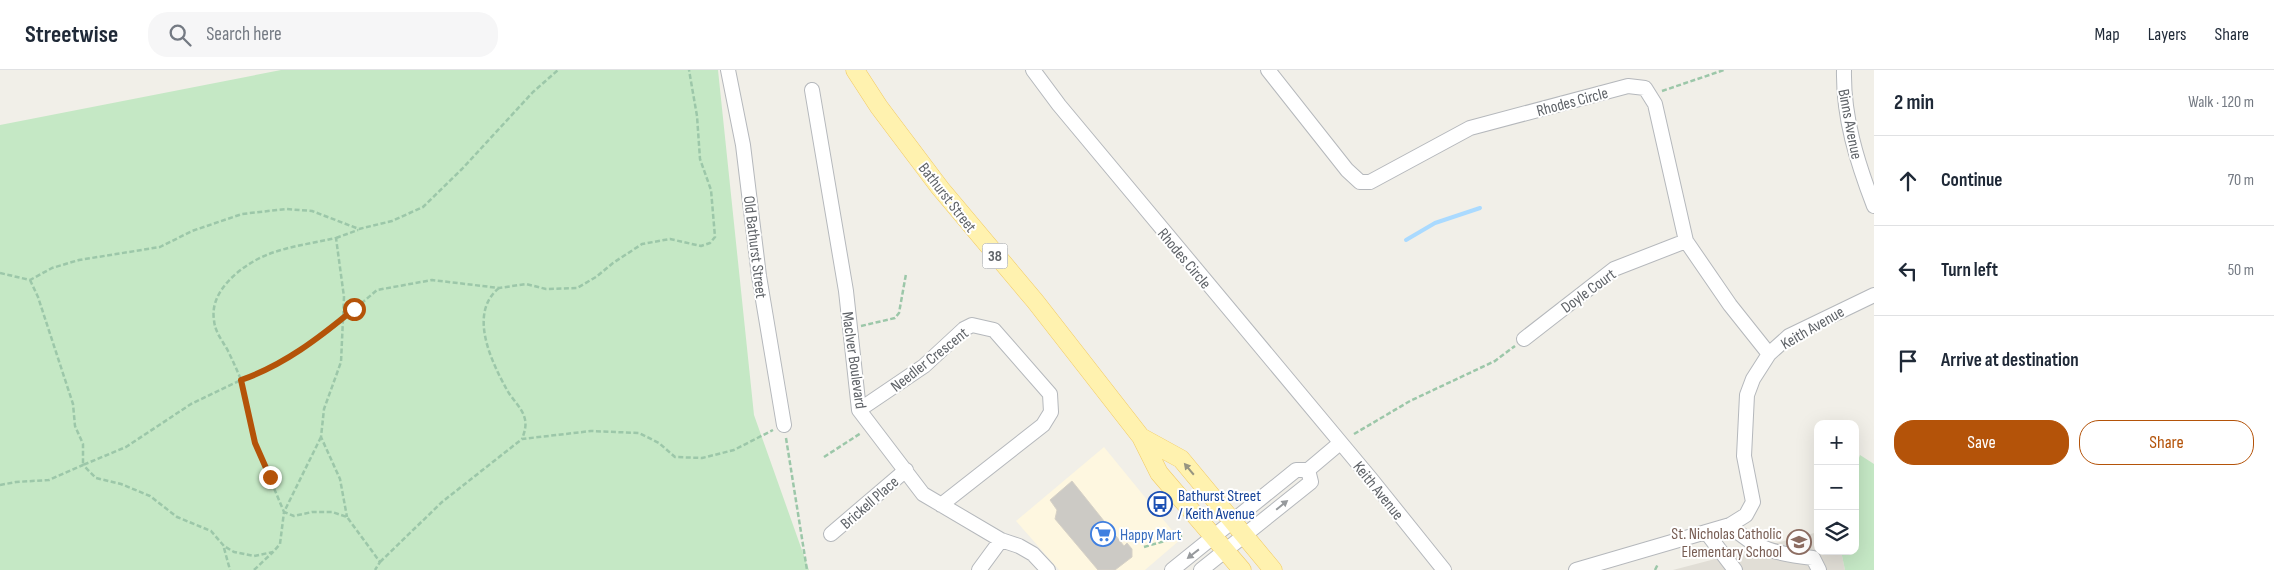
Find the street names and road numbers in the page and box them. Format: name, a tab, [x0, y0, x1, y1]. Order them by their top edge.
street label: Rhodes Circle	[1535, 84, 1610, 121]
street label: Binns Avenue	[1833, 88, 1866, 161]
street label: Bathurst Street	[914, 159, 980, 237]
street label: Old Bathurst Street	[739, 195, 770, 300]
street label: Rhodes Circle	[1153, 225, 1215, 293]
road number: 38	[982, 244, 1008, 268]
street label: Doyle Court	[1558, 265, 1620, 317]
street label: Keith Avenue	[1778, 303, 1848, 354]
street label: MacIver Boulevard	[837, 310, 870, 410]
street label: Needler Crescent	[887, 324, 973, 396]
street label: Keith Avenue	[1348, 458, 1407, 524]
street label: Brickell Place	[837, 473, 903, 533]

